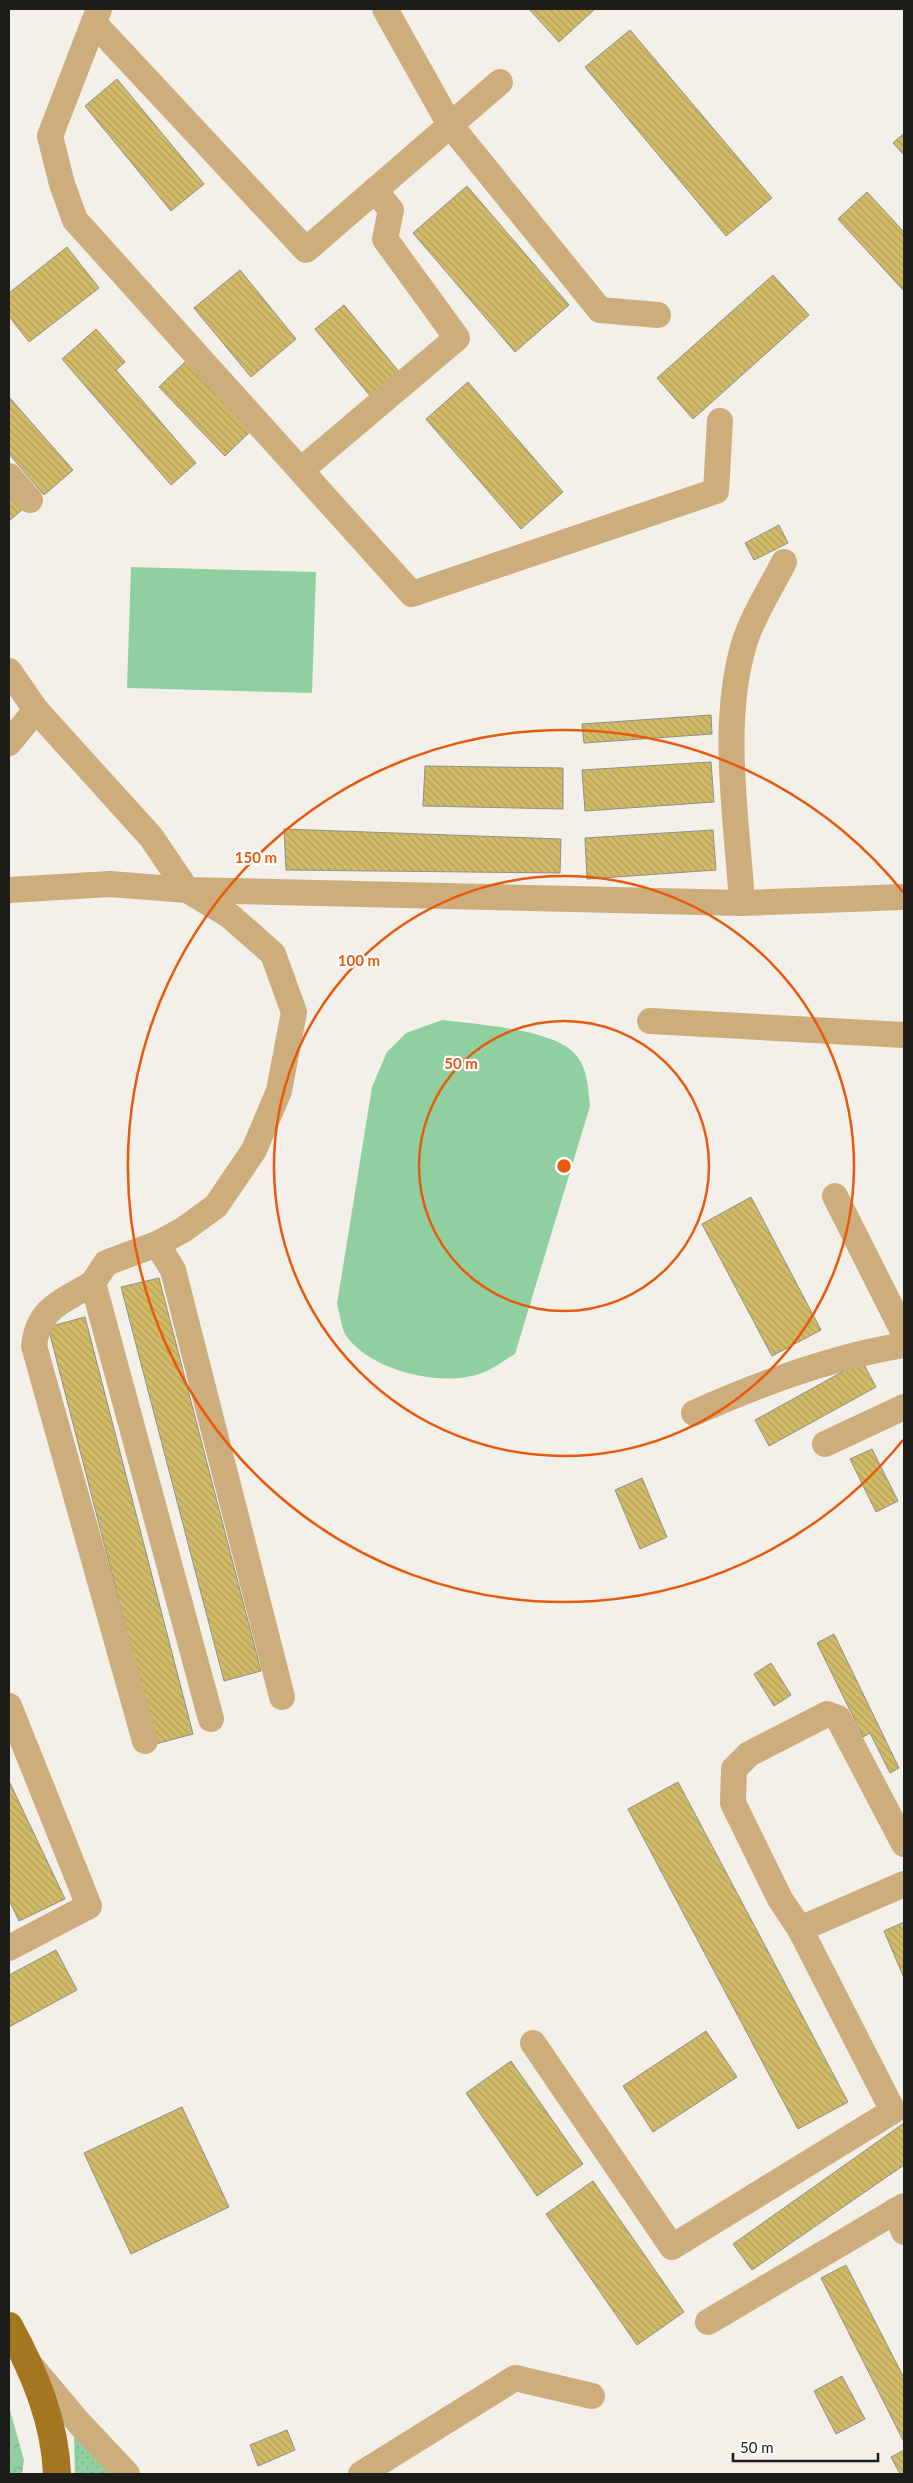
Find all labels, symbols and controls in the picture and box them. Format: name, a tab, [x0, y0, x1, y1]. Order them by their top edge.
text: 150 m	[235, 848, 277, 866]
text: 100 m	[338, 951, 380, 969]
text: 50 m	[444, 1054, 478, 1072]
centre of rings	[555, 1157, 573, 1175]
scale bar	[733, 2430, 878, 2462]
text: 50 m	[740, 2438, 774, 2456]

